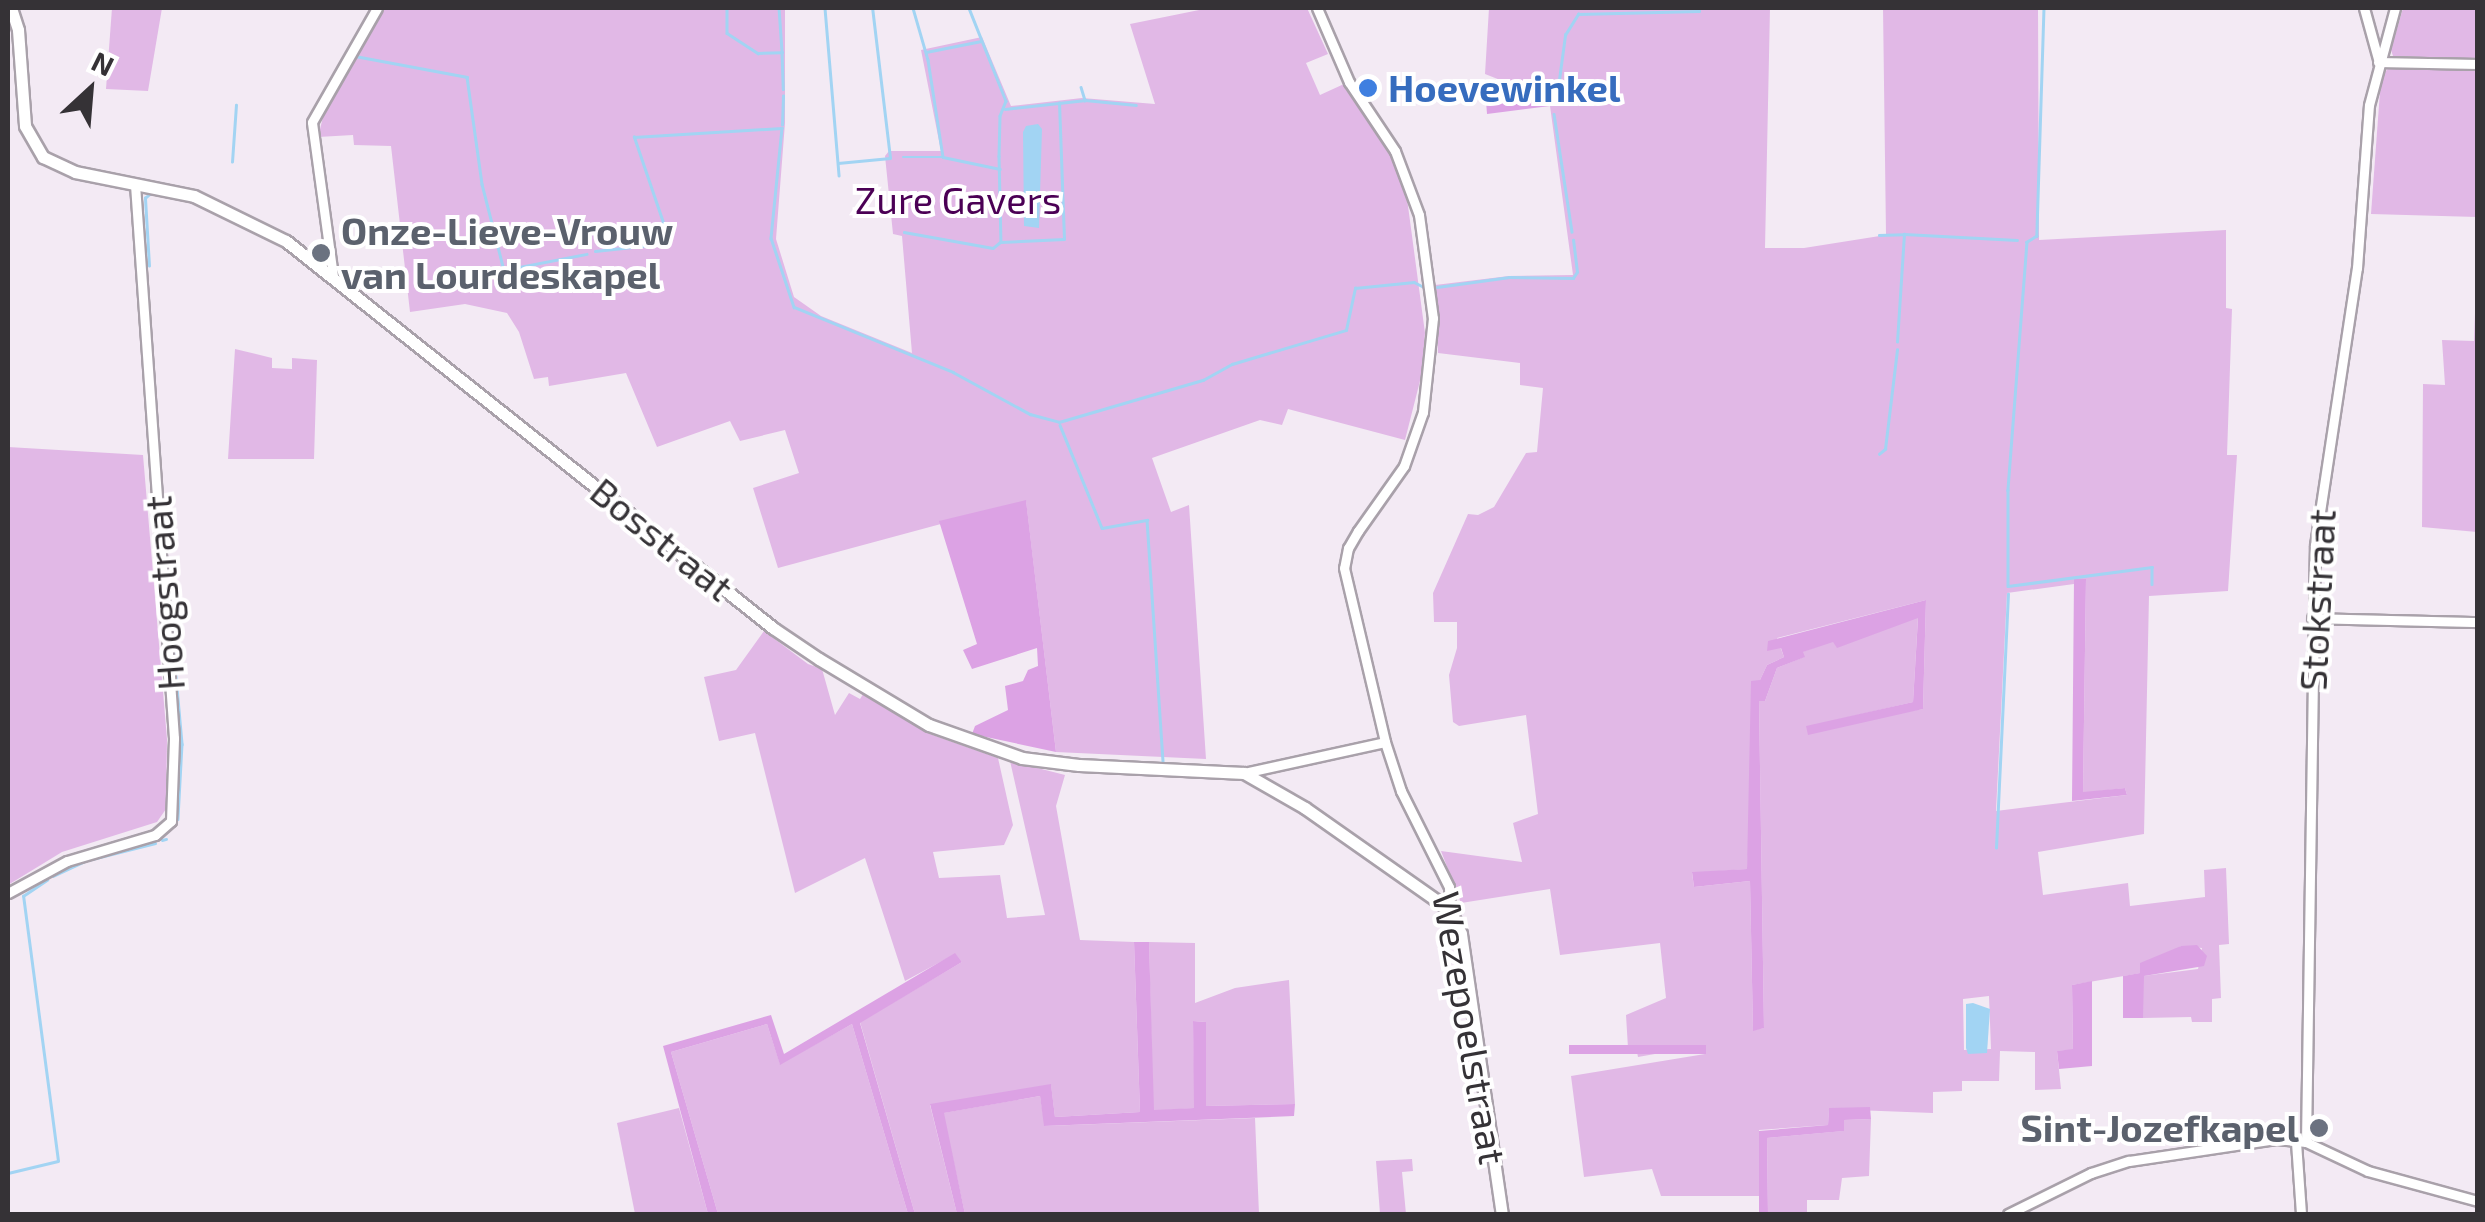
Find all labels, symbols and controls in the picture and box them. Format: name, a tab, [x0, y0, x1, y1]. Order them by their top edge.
north arrow	[40, 40, 140, 140]
text: N	[87, 43, 120, 83]
place label: Hoevewinkel	[1388, 65, 1621, 111]
marker: Hoevewinkel	[1357, 77, 1379, 99]
park label: Zure Gavers	[855, 177, 1061, 223]
place label: Onze-Lieve-Vrouw van Lourdeskapel	[341, 208, 673, 298]
marker: Onze-Lieve-Vrouw van Lourdeskapel	[310, 242, 332, 264]
street label: Bosstraat	[582, 468, 742, 610]
street label: Hoogstraat	[134, 494, 194, 692]
street label: Stokstraat	[2289, 508, 2345, 692]
street label: Wezepoelstraat	[1424, 888, 1516, 1168]
place label: Sint-Jozefkapel	[2021, 1105, 2299, 1151]
marker: Sint-Jozefkapel	[2308, 1117, 2330, 1139]

